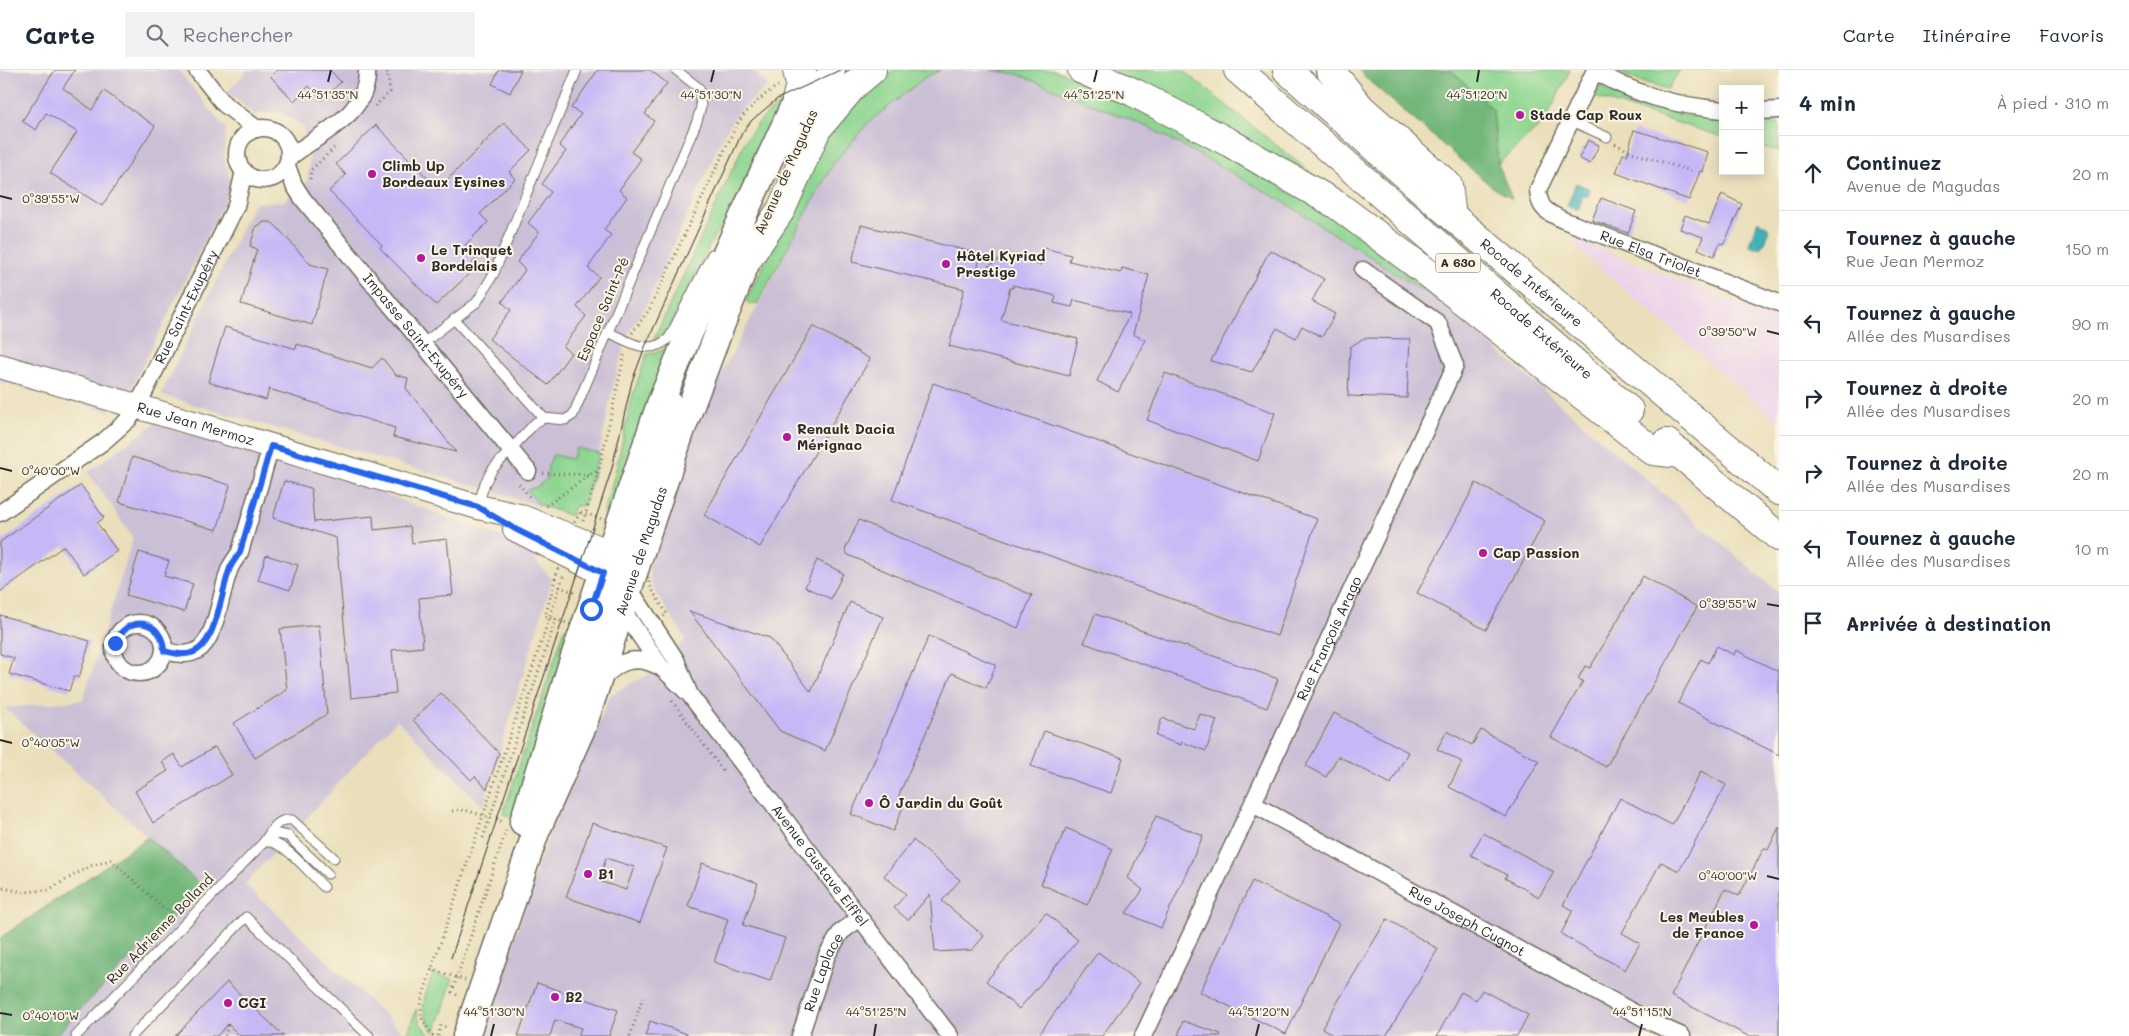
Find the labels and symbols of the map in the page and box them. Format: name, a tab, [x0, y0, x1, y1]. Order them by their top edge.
text: 44°51'35"N	[298, 86, 358, 102]
text: 44°51'30"N	[680, 86, 742, 102]
text: 44°51'25"N	[1064, 86, 1124, 102]
text: 44°51'20"N	[1447, 86, 1507, 102]
place label: Stade Cap Roux	[1530, 105, 1642, 124]
street label: Avenue de Magudas	[749, 106, 822, 237]
marker: Stade Cap Roux	[1514, 109, 1526, 121]
place label: Climb Up Bordeaux Eysines	[382, 156, 505, 191]
marker: Climb Up Bordeaux Eysines	[366, 168, 378, 180]
text: 0°39'55"W	[22, 190, 80, 206]
street label: Rue Elsa Triolet	[1598, 225, 1705, 281]
street label: Rocade Intérieure	[1476, 234, 1587, 331]
place label: Le Trinquet Bordelais	[431, 240, 512, 275]
street label: Rue Saint-Exupéry	[150, 246, 222, 367]
place label: Hôtel Kyriad Prestige	[956, 246, 1046, 281]
marker: Le Trinquet Bordelais	[415, 252, 427, 264]
street label: Espace Saint-Pé	[572, 254, 633, 364]
road number: A 630	[1436, 254, 1480, 272]
marker: Hôtel Kyriad Prestige	[940, 258, 952, 270]
street label: Impasse Saint-Exupéry	[359, 269, 474, 402]
street label: Rocade Extérieure	[1487, 284, 1597, 383]
text: 0°39'50"W	[1699, 323, 1757, 339]
street label: Rue Jean Mermoz	[135, 397, 257, 450]
place label: Renault Dacia Mérignac	[797, 419, 895, 454]
marker: Renault Dacia Mérignac	[781, 431, 793, 443]
text: 0°40'00"W	[22, 462, 80, 478]
street label: Avenue de Magudas	[610, 484, 671, 618]
place label: Cap Passion	[1493, 543, 1579, 562]
marker: Cap Passion	[1477, 547, 1489, 559]
street label: Rue François Arago	[1292, 573, 1366, 704]
text: 0°39'55"W	[1699, 595, 1757, 611]
route start	[580, 598, 603, 621]
route end	[104, 632, 127, 655]
text: 0°40'05"W	[22, 734, 80, 750]
place label: Ô Jardin du Goût	[879, 793, 1003, 812]
marker: Ô Jardin du Goût	[863, 797, 875, 809]
street label: Avenue Gustave Eiffel	[768, 800, 873, 930]
place label: B1	[598, 864, 614, 883]
text: 0°40'00"W	[1699, 867, 1757, 883]
marker: B1	[582, 868, 594, 880]
street label: Rue Adrienne Bolland	[102, 869, 217, 988]
street label: Rue Joseph Cugnot	[1406, 881, 1529, 960]
place label: Les Meubles de France	[1660, 907, 1744, 942]
marker: Les Meubles de France	[1748, 919, 1760, 931]
street label: Rue Laplace	[799, 929, 847, 1014]
place label: B2	[565, 987, 582, 1006]
marker: B2	[549, 991, 561, 1003]
place label: CGI	[238, 993, 266, 1012]
marker: CGI	[222, 997, 234, 1009]
text: 44°51'30"N	[463, 1003, 525, 1019]
text: 44°51'25"N	[846, 1003, 906, 1019]
text: 44°51'20"N	[1229, 1003, 1289, 1019]
text: 44°51'15"N	[1612, 1003, 1672, 1019]
text: 0°40'10"W	[23, 1007, 79, 1023]

